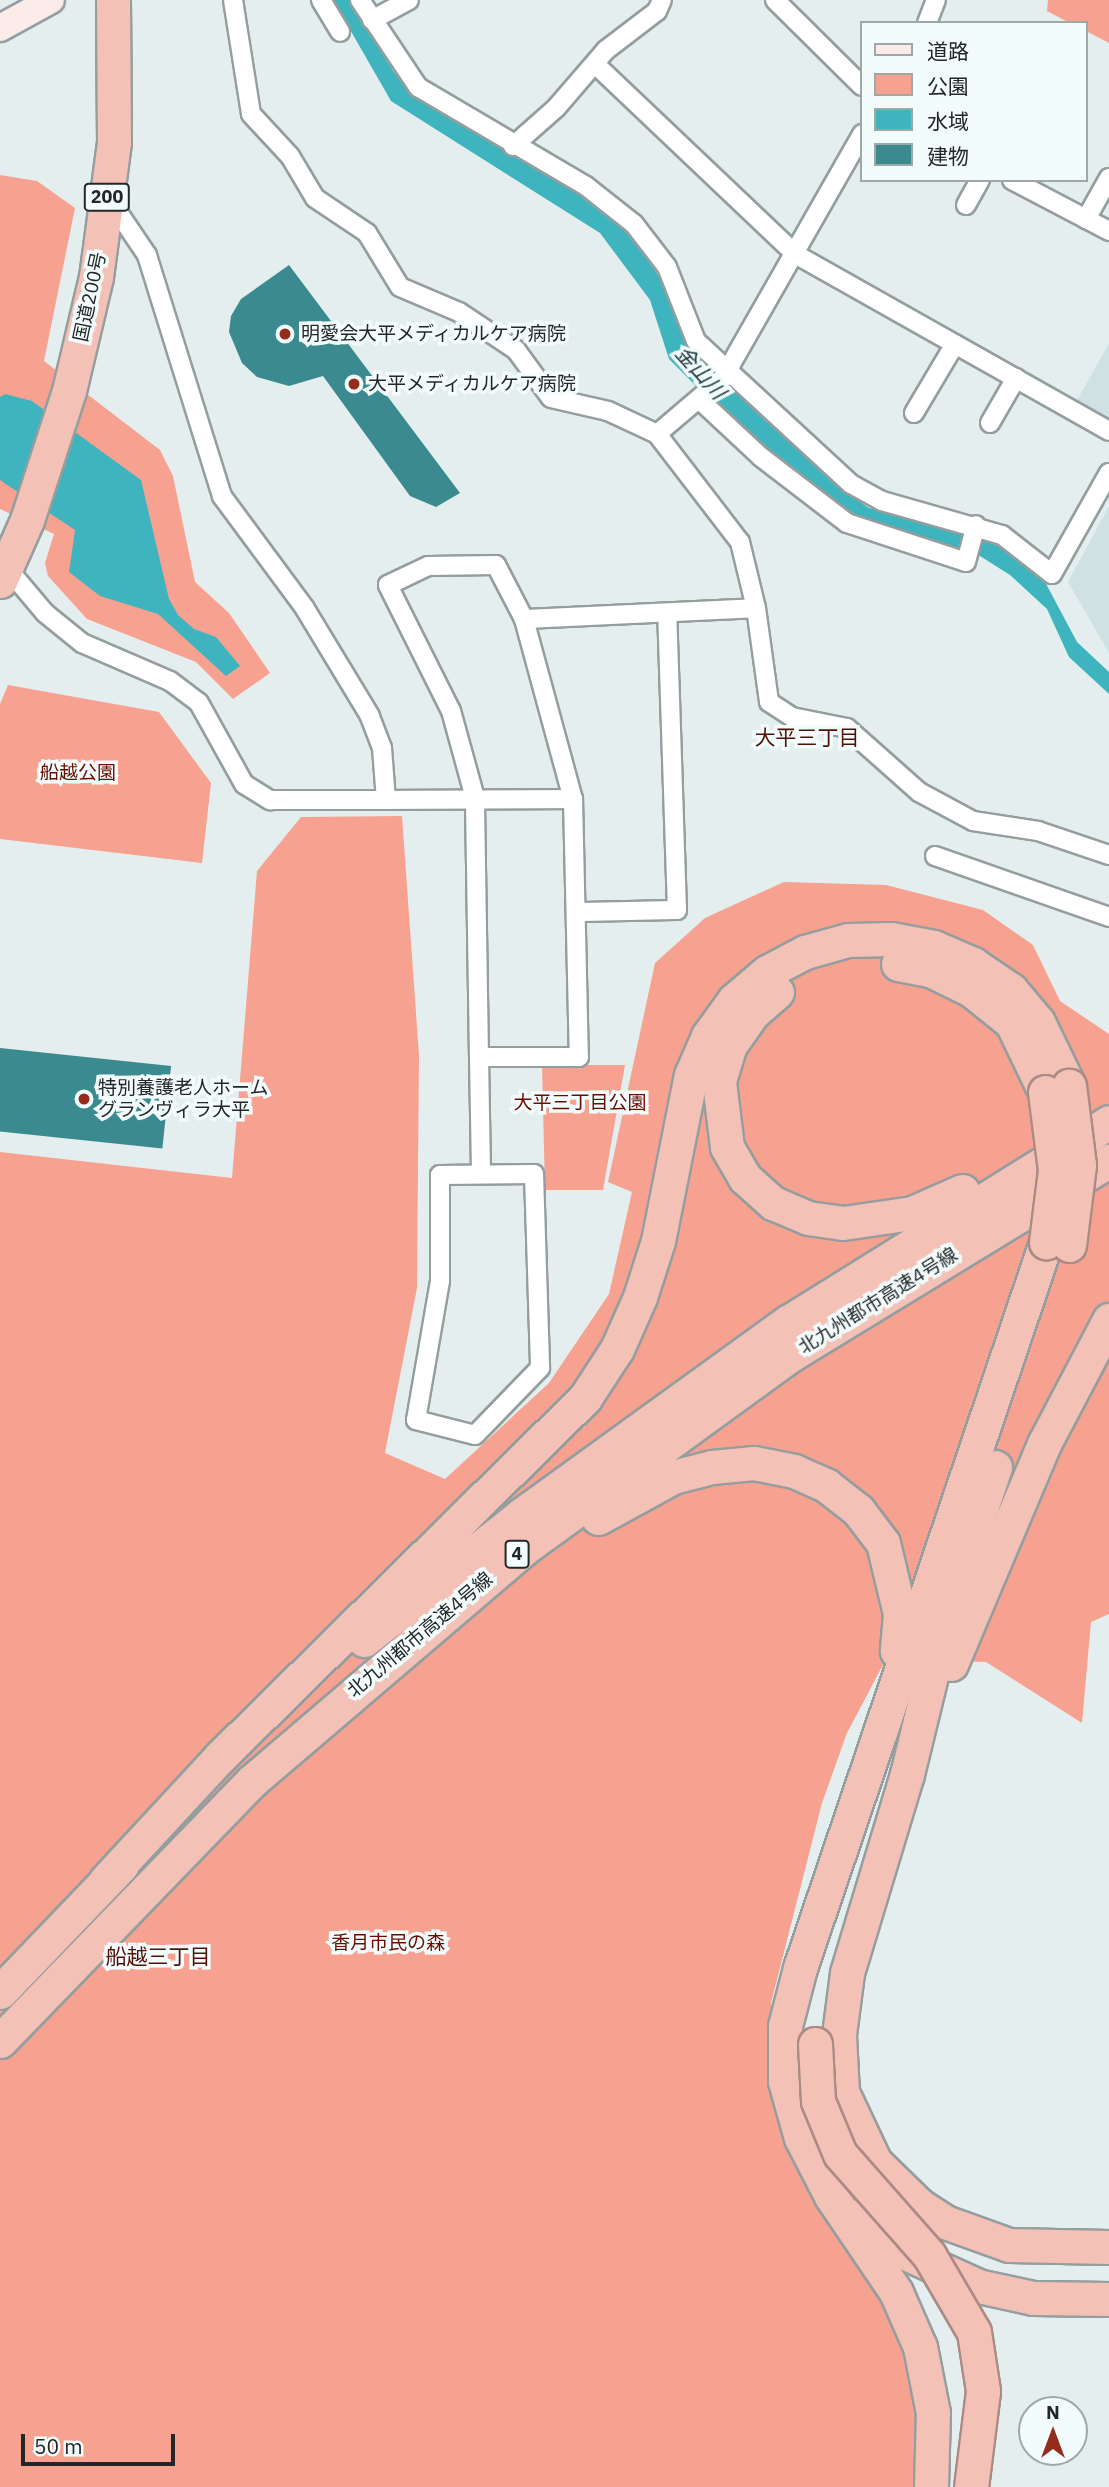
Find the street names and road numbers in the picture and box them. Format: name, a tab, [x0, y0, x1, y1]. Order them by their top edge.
road number: 200	[82, 182, 132, 212]
street label: 国道200号	[69, 250, 111, 344]
street label: 北九州都市高速4号線	[795, 1243, 961, 1359]
road number: 4	[503, 1540, 531, 1568]
street label: 北九州都市高速4号線	[343, 1568, 497, 1702]

